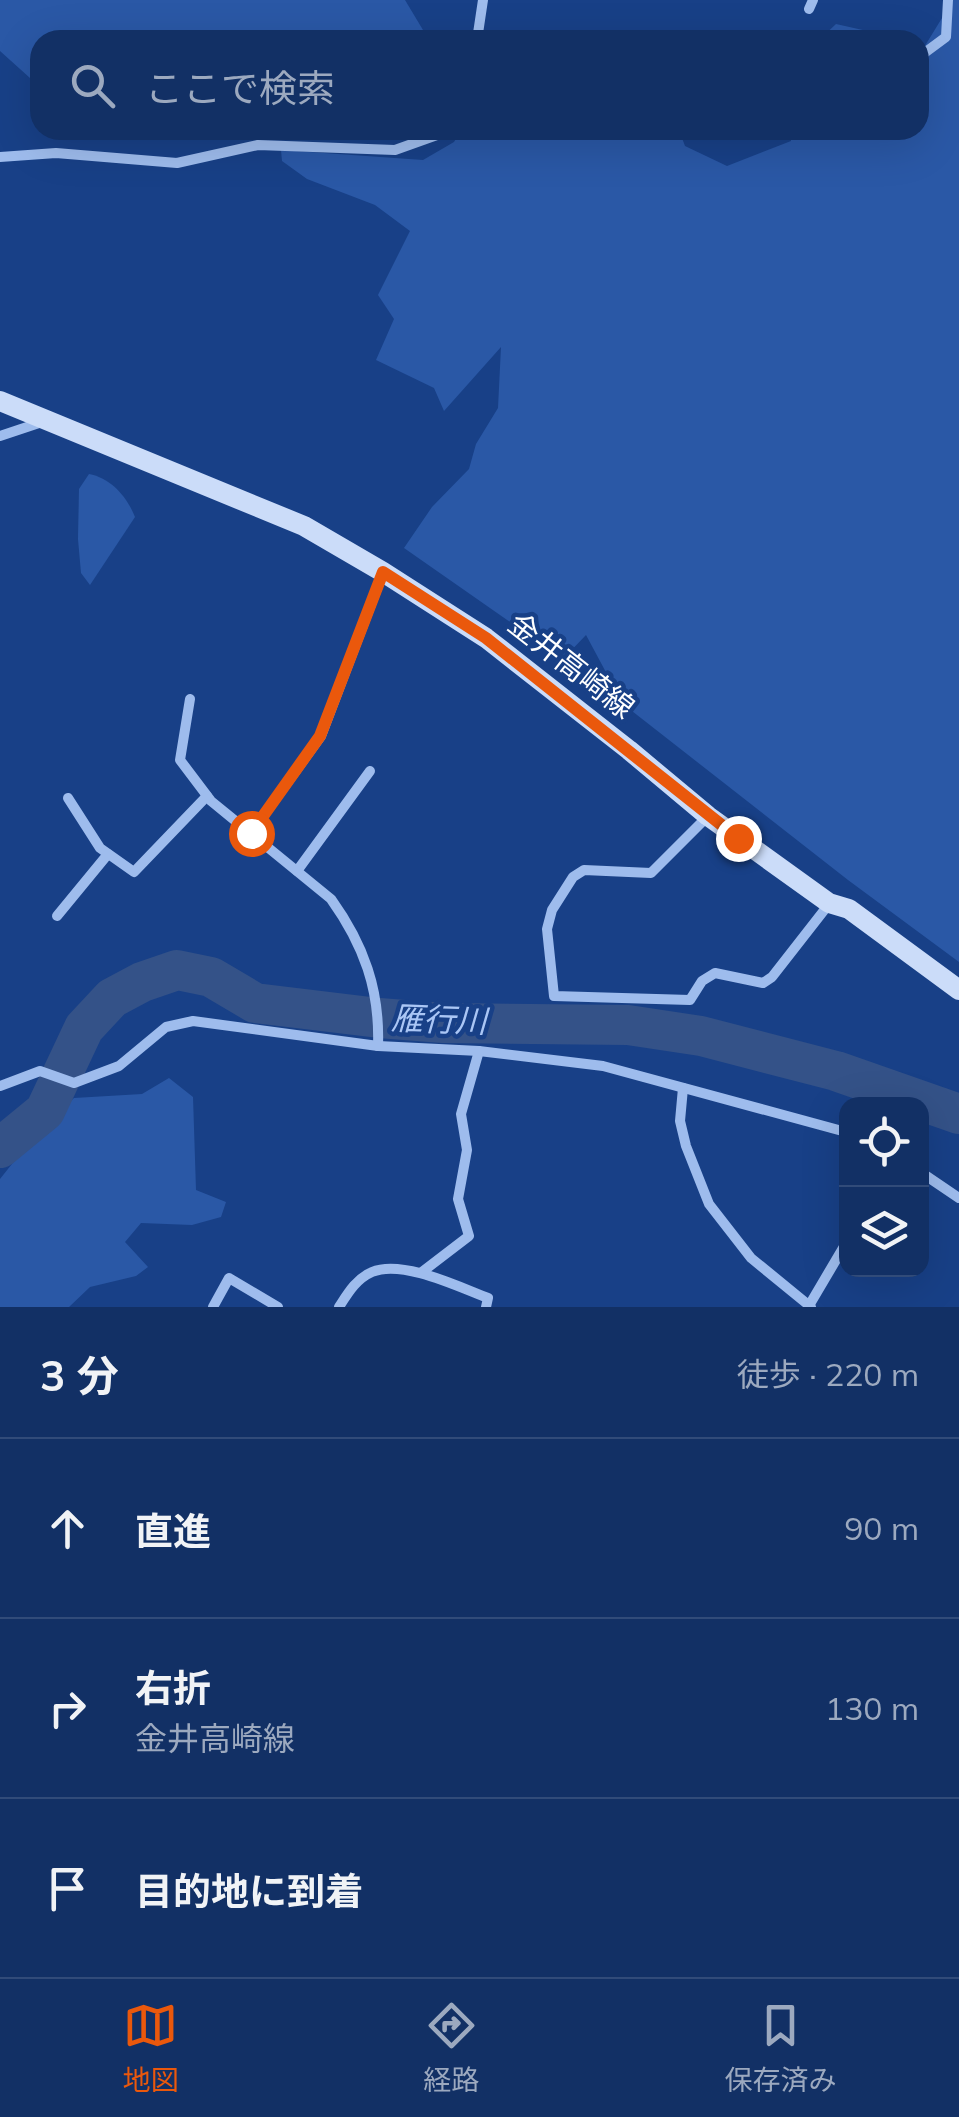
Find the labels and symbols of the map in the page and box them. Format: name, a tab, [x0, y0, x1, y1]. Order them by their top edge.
street label: 金井高崎線	[501, 604, 642, 726]
route start	[229, 811, 275, 857]
route end	[716, 816, 762, 862]
water label: 雁行川	[390, 997, 491, 1041]

